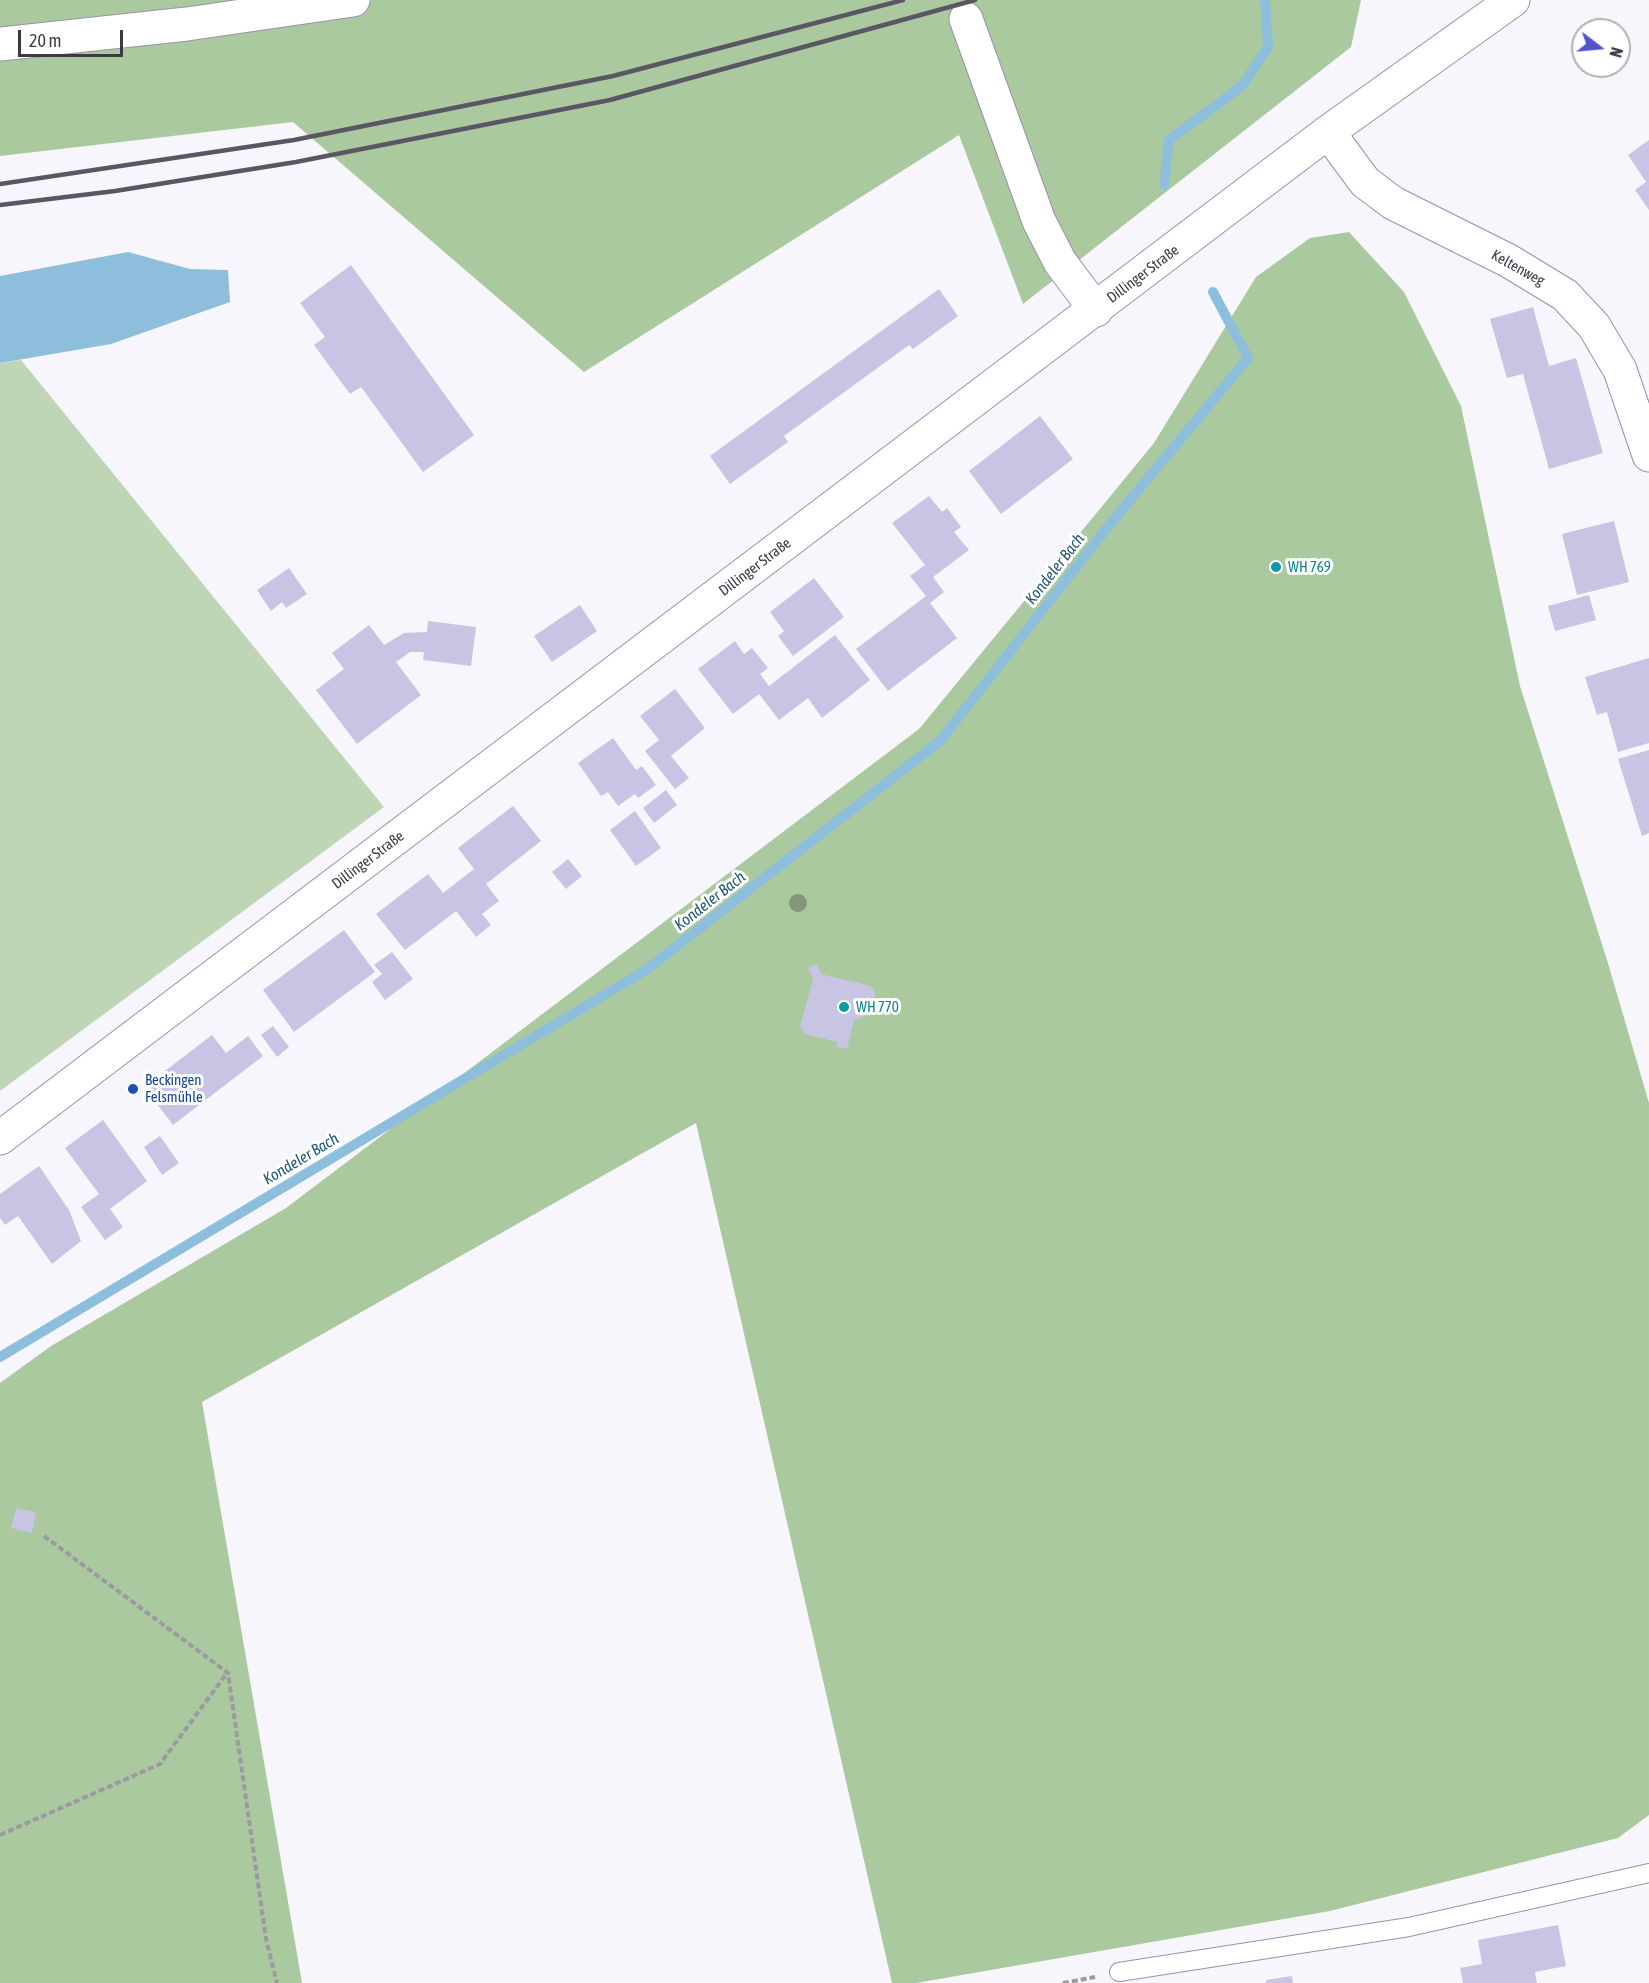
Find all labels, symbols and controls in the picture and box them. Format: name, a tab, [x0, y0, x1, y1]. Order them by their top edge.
scale bar	[21, 18, 126, 56]
north arrow	[1571, 18, 1631, 78]
text: 20 m	[29, 30, 61, 51]
text: N	[1606, 45, 1626, 59]
street label: Dillinger Straße	[1103, 241, 1183, 307]
street label: Keltenweg	[1488, 246, 1548, 290]
water label: Kondeler Bach	[1021, 530, 1089, 608]
street label: Dillinger Straße	[715, 534, 795, 600]
place label: WH 769	[1288, 558, 1331, 576]
marker: WH 769	[1269, 560, 1283, 574]
street label: Dillinger Straße	[328, 827, 408, 893]
water label: Kondeler Bach	[671, 867, 749, 935]
place label: WH 770	[856, 998, 899, 1016]
marker: WH 770	[837, 1000, 851, 1014]
place label: Beckingen Felsmühle	[145, 1071, 203, 1106]
marker: Beckingen Felsmühle	[126, 1082, 140, 1096]
water label: Kondeler Bach	[260, 1129, 342, 1189]

